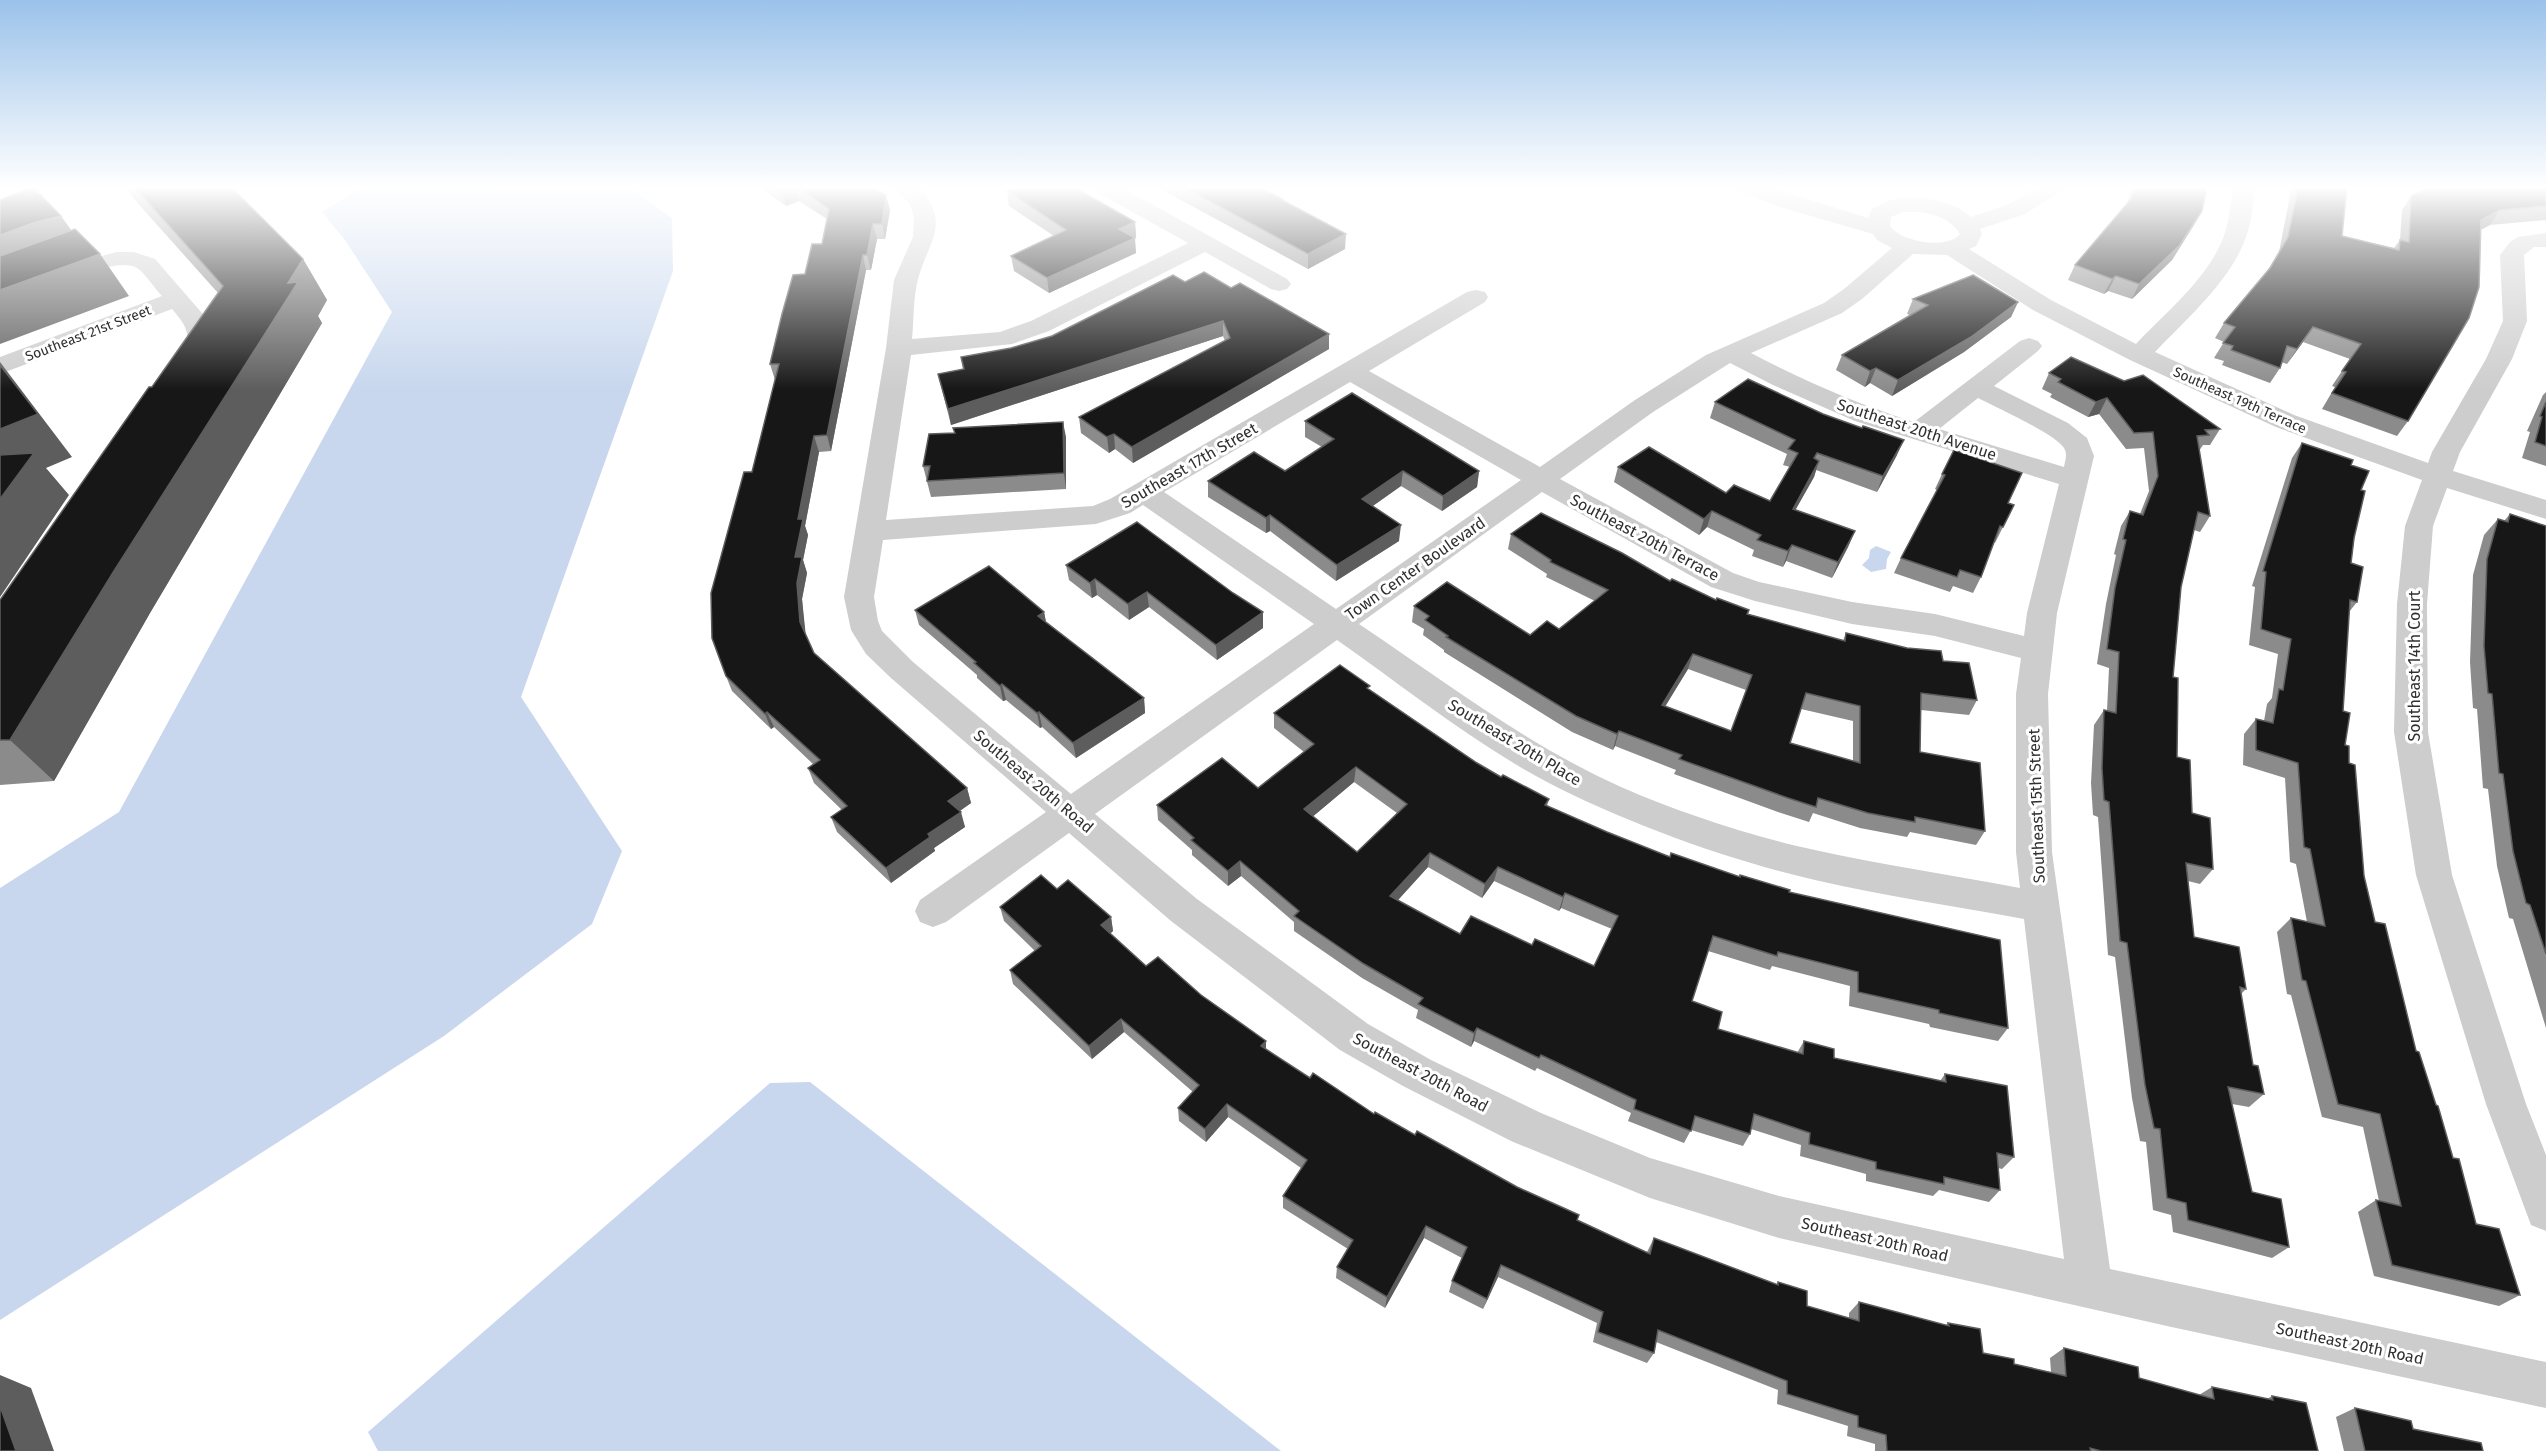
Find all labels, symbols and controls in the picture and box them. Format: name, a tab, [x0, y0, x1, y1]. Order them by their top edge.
street label: Southeast 21st Street	[23, 301, 154, 365]
street label: Southeast 19th Terrace	[2171, 363, 2309, 437]
street label: Southeast 20th Avenue	[1835, 395, 1999, 464]
street label: Southeast 17th Street	[1118, 419, 1261, 512]
street label: Southeast 20th Terrace	[1567, 490, 1723, 585]
street label: Town Center Boulevard	[1342, 513, 1489, 624]
street label: Southeast 14th Court	[2405, 590, 2424, 742]
street label: Southeast 20th Place	[1445, 695, 1585, 790]
street label: Southeast 20th Road	[970, 726, 1097, 837]
street label: Southeast 15th Street	[2024, 728, 2049, 884]
street label: Southeast 20th Road	[1350, 1029, 1492, 1116]
street label: Southeast 20th Road	[1800, 1213, 1950, 1266]
street label: Southeast 20th Road	[2274, 1319, 2425, 1368]

